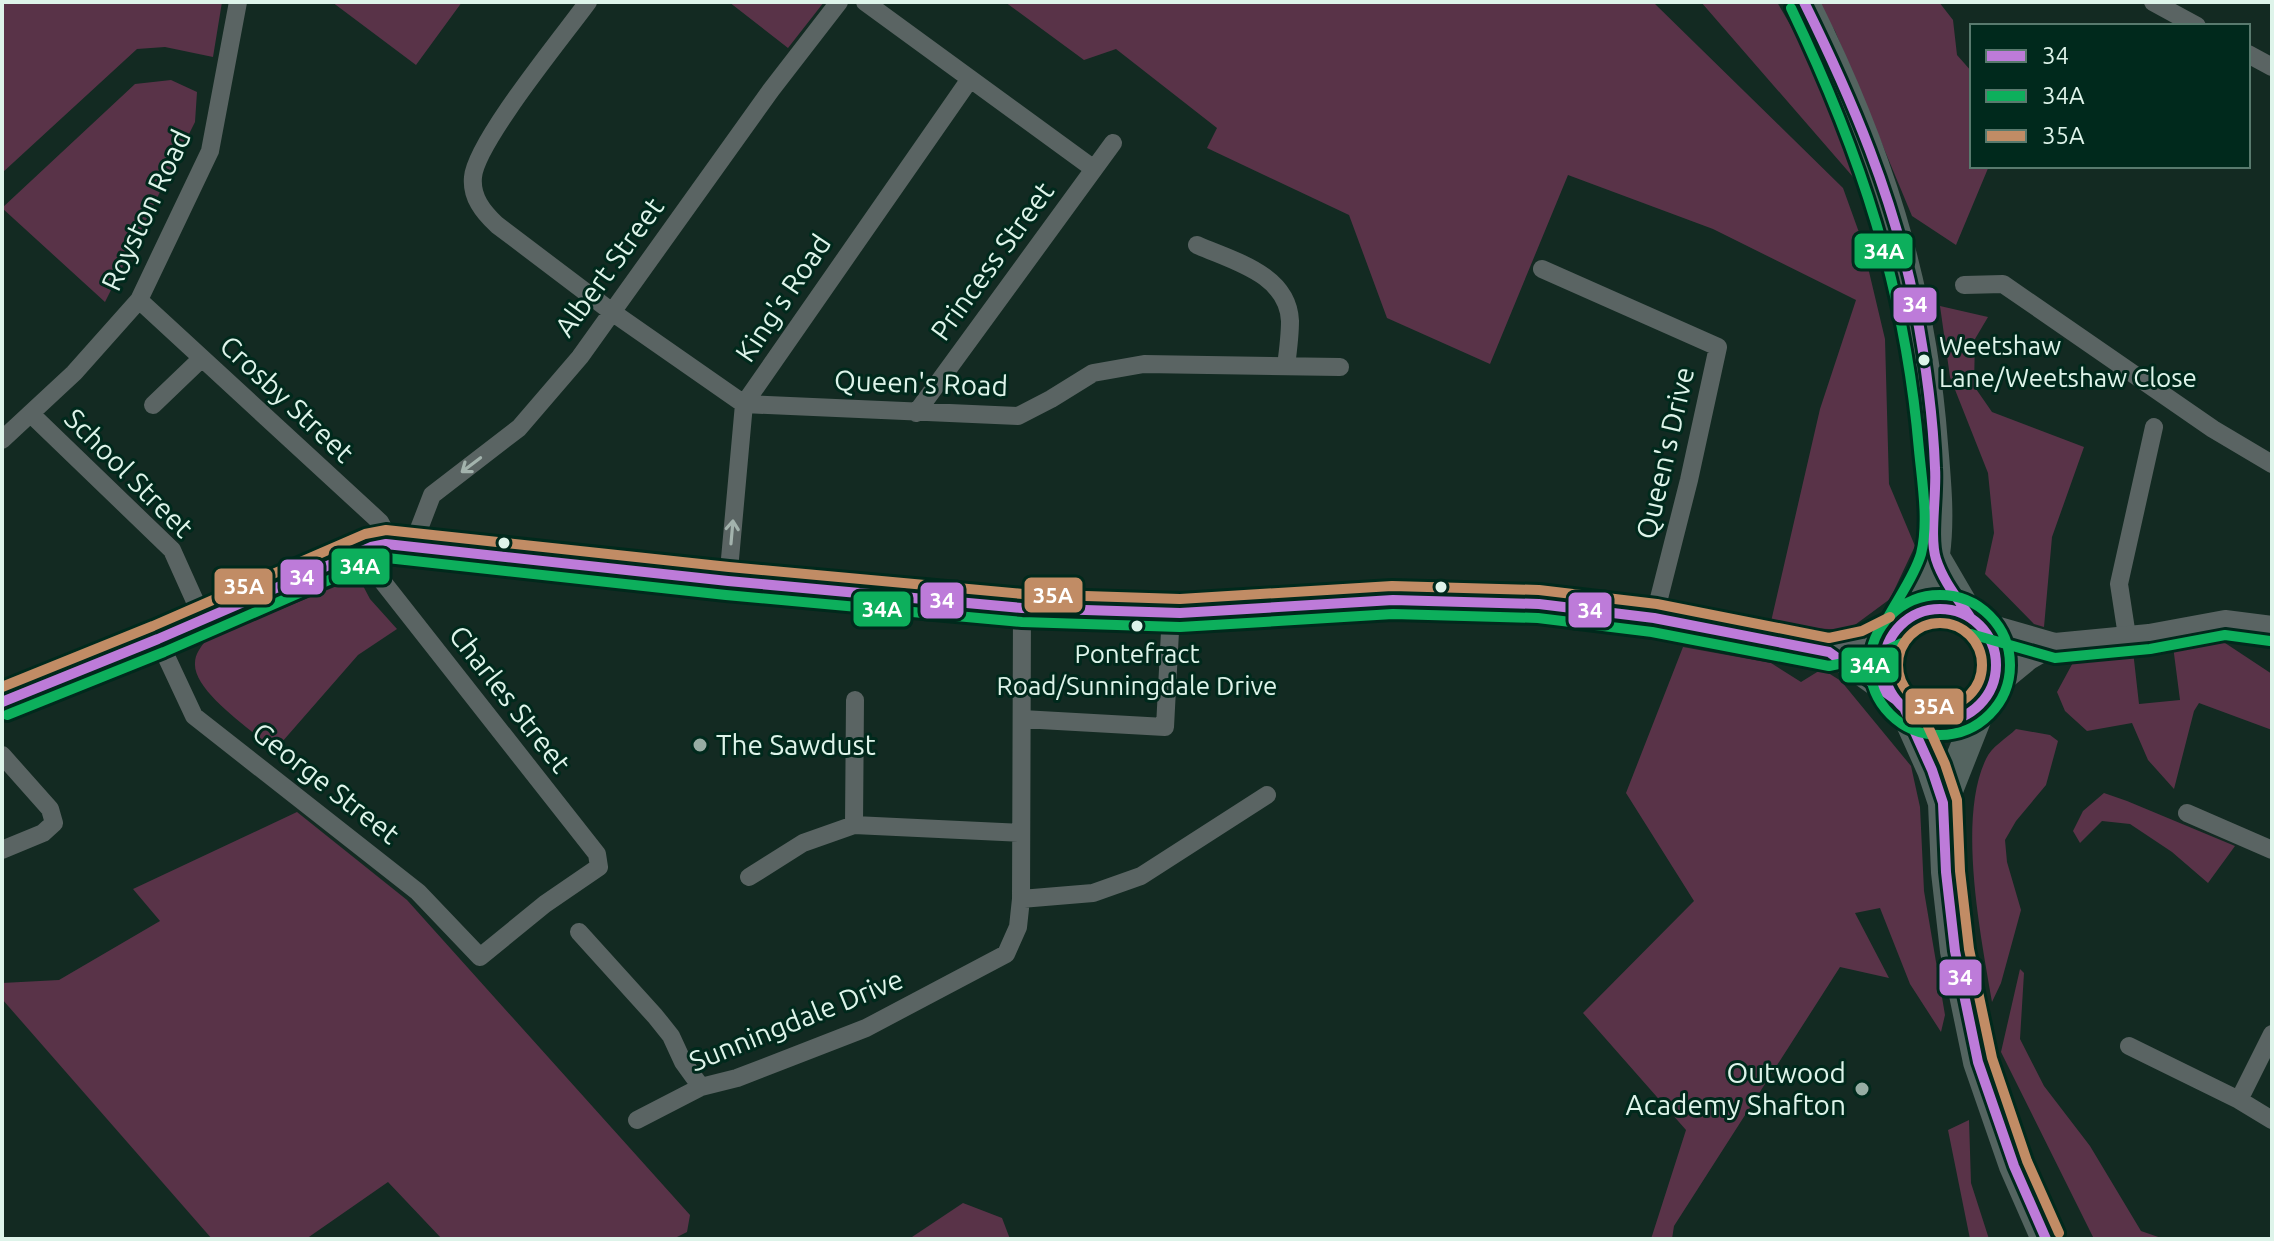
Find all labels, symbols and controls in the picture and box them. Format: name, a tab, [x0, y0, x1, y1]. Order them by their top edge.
legend	[1970, 24, 2250, 168]
text: 34	[2042, 42, 2069, 69]
text: 34A	[2042, 82, 2085, 109]
text: 35A	[2042, 122, 2085, 149]
street label: Royston Road	[95, 125, 196, 295]
street label: Princess Street	[924, 176, 1059, 346]
street label: Albert Street	[548, 191, 669, 342]
street label: King's Road	[729, 228, 836, 367]
line badge: 34A	[1853, 232, 1914, 270]
text: 34A	[1864, 238, 1905, 263]
line badge: 34	[1892, 286, 1938, 324]
text: 34	[1903, 291, 1927, 316]
street label: Crosby Street	[214, 329, 360, 468]
place label: Weetshaw Lane/Weetshaw Close	[1939, 331, 2197, 392]
marker: Weetshaw Lane/Weetshaw Close	[1916, 352, 1932, 368]
street label: Queen's Road	[834, 364, 1008, 401]
street label: Queen's Drive	[1630, 364, 1699, 542]
street label: School Street	[59, 402, 200, 543]
one-way arrow	[460, 457, 482, 474]
one-way arrow	[725, 519, 740, 546]
unlabelled marker	[496, 535, 512, 551]
line badge: 34A	[330, 547, 391, 586]
text: 34A	[340, 553, 381, 578]
line badge: 34	[279, 558, 325, 596]
text: 34	[290, 564, 314, 589]
line badge: 35A	[213, 567, 274, 606]
text: 35A	[224, 573, 265, 598]
line badge: 35A	[1023, 576, 1084, 614]
unlabelled marker	[1433, 579, 1449, 595]
line badge: 34	[919, 581, 965, 620]
text: 35A	[1033, 582, 1074, 607]
text: 34	[930, 587, 954, 612]
line badge: 34A	[852, 590, 912, 628]
line badge: 34	[1567, 591, 1613, 629]
text: 34A	[862, 596, 903, 621]
text: 34	[1578, 597, 1602, 622]
marker: Pontefract Road/Sunningdale Drive	[1129, 618, 1145, 634]
street label: Charles Street	[443, 619, 577, 778]
place label: Pontefract Road/Sunningdale Drive	[997, 639, 1277, 700]
line badge: 34A	[1840, 646, 1900, 684]
text: 34A	[1850, 652, 1891, 677]
line badge: 35A	[1904, 687, 1965, 726]
text: 35A	[1914, 693, 1955, 718]
street label: George Street	[247, 716, 406, 849]
place label: The Sawdust	[716, 729, 876, 760]
marker: The Sawdust	[691, 736, 709, 754]
line badge: 34	[1938, 958, 1983, 997]
street label: Sunningdale Drive	[684, 963, 907, 1077]
text: 34	[1948, 964, 1972, 989]
place label: Outwood Academy Shafton	[1626, 1057, 1846, 1120]
marker: Outwood Academy Shafton	[1853, 1080, 1871, 1098]

